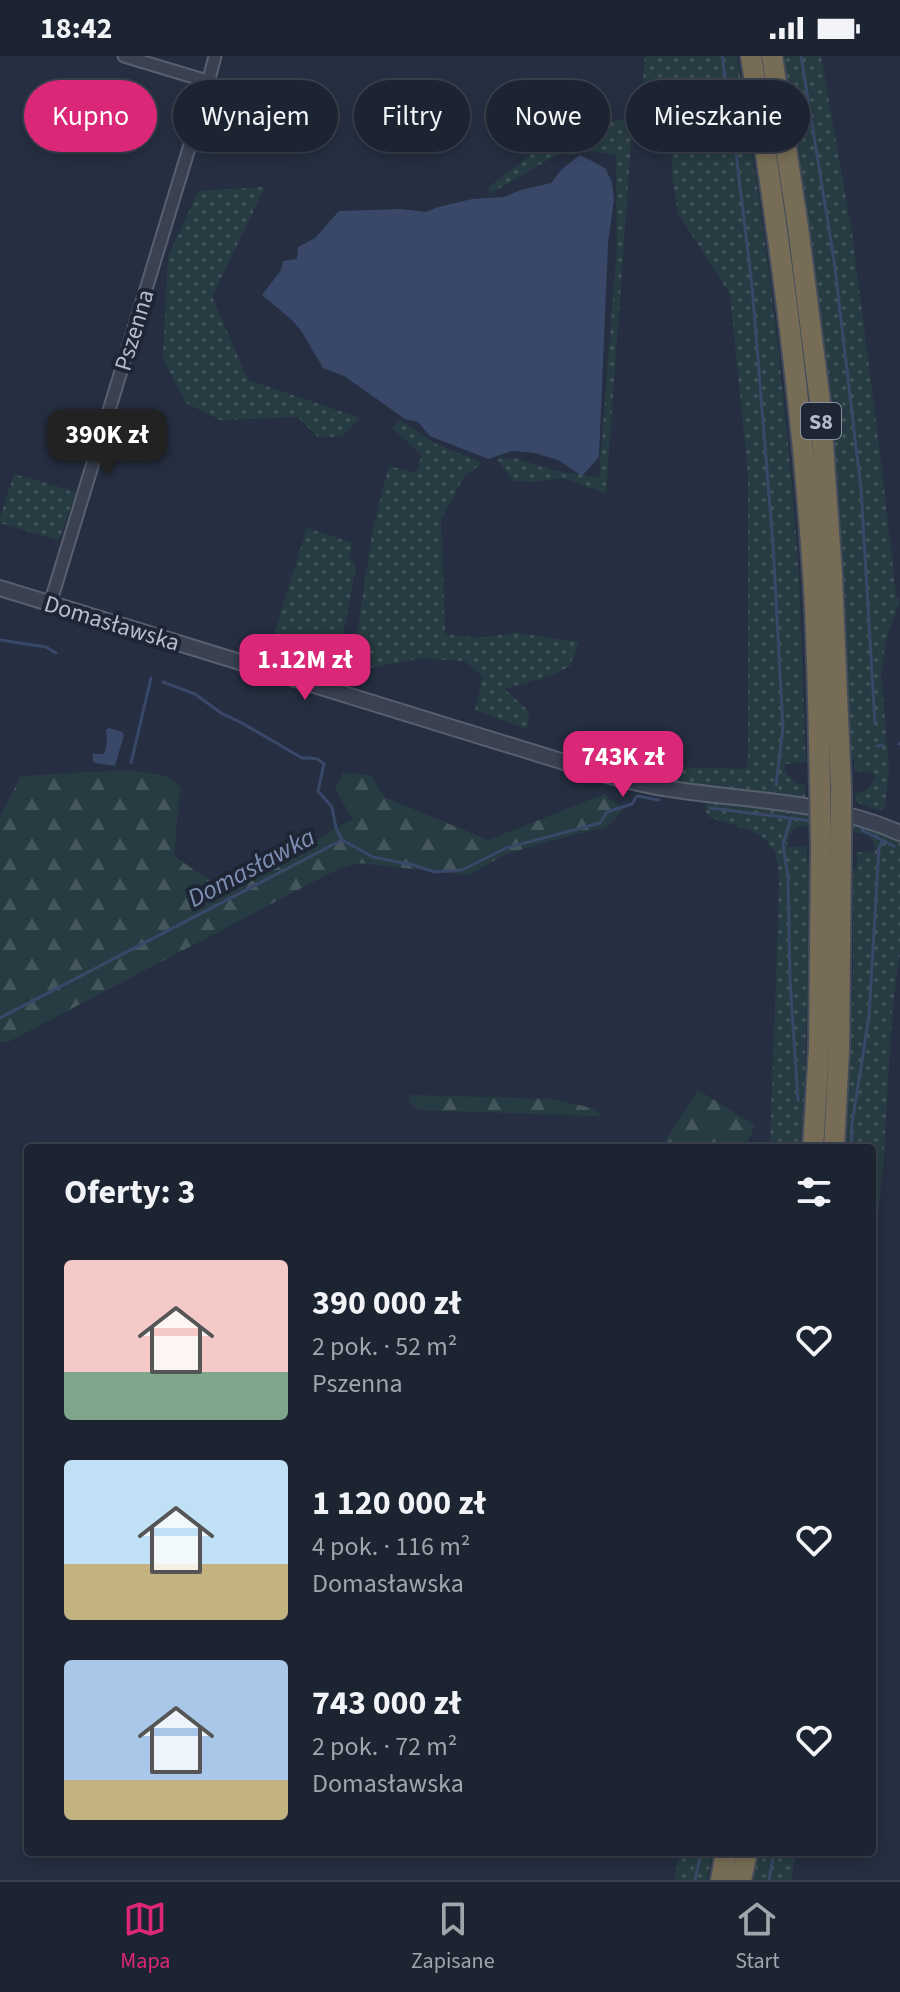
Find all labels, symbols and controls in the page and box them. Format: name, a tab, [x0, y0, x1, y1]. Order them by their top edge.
text: 18:42	[40, 7, 112, 50]
chip: Kupno	[24, 80, 157, 152]
chip: Wynajem	[173, 80, 338, 152]
chip: Filtry	[354, 80, 470, 152]
chip: Nowe	[486, 80, 610, 152]
chip: Mieszkanie	[626, 80, 810, 152]
street label: Pszenna	[106, 285, 163, 375]
road number: S8	[801, 403, 841, 439]
pin: 390K zł	[33, 409, 181, 477]
text: 390K zł	[65, 416, 149, 453]
street label: Domasławska	[40, 586, 184, 661]
pin: 1.12M zł	[222, 634, 388, 702]
text: 1.12M zł	[257, 641, 353, 678]
pin: 743K zł	[549, 731, 697, 799]
text: 743K zł	[581, 738, 665, 775]
water label: Domasławka	[181, 818, 322, 917]
text: Oferty: 3	[64, 1168, 195, 1217]
icon: filters	[792, 1170, 836, 1214]
text: 390 000 zł	[312, 1279, 461, 1328]
icon: home	[128, 1292, 224, 1388]
icon: heart	[792, 1318, 836, 1362]
text: 2 pok. · 52 m²	[312, 1328, 457, 1365]
text: Pszenna	[312, 1365, 403, 1402]
text: 1 120 000 zł	[312, 1479, 486, 1528]
icon: home	[128, 1492, 224, 1588]
icon: heart	[792, 1518, 836, 1562]
text: 4 pok. · 116 m²	[312, 1528, 470, 1565]
text: Domasławska	[312, 1565, 464, 1602]
text: 743 000 zł	[312, 1679, 461, 1728]
icon: home	[128, 1692, 224, 1788]
icon: heart	[792, 1718, 836, 1762]
text: 2 pok. · 72 m²	[312, 1728, 457, 1765]
text: Domasławska	[312, 1765, 464, 1802]
tab: Mapa	[120, 1897, 170, 1977]
tab: Zapisane	[411, 1897, 495, 1977]
tab: Start	[735, 1897, 780, 1977]

